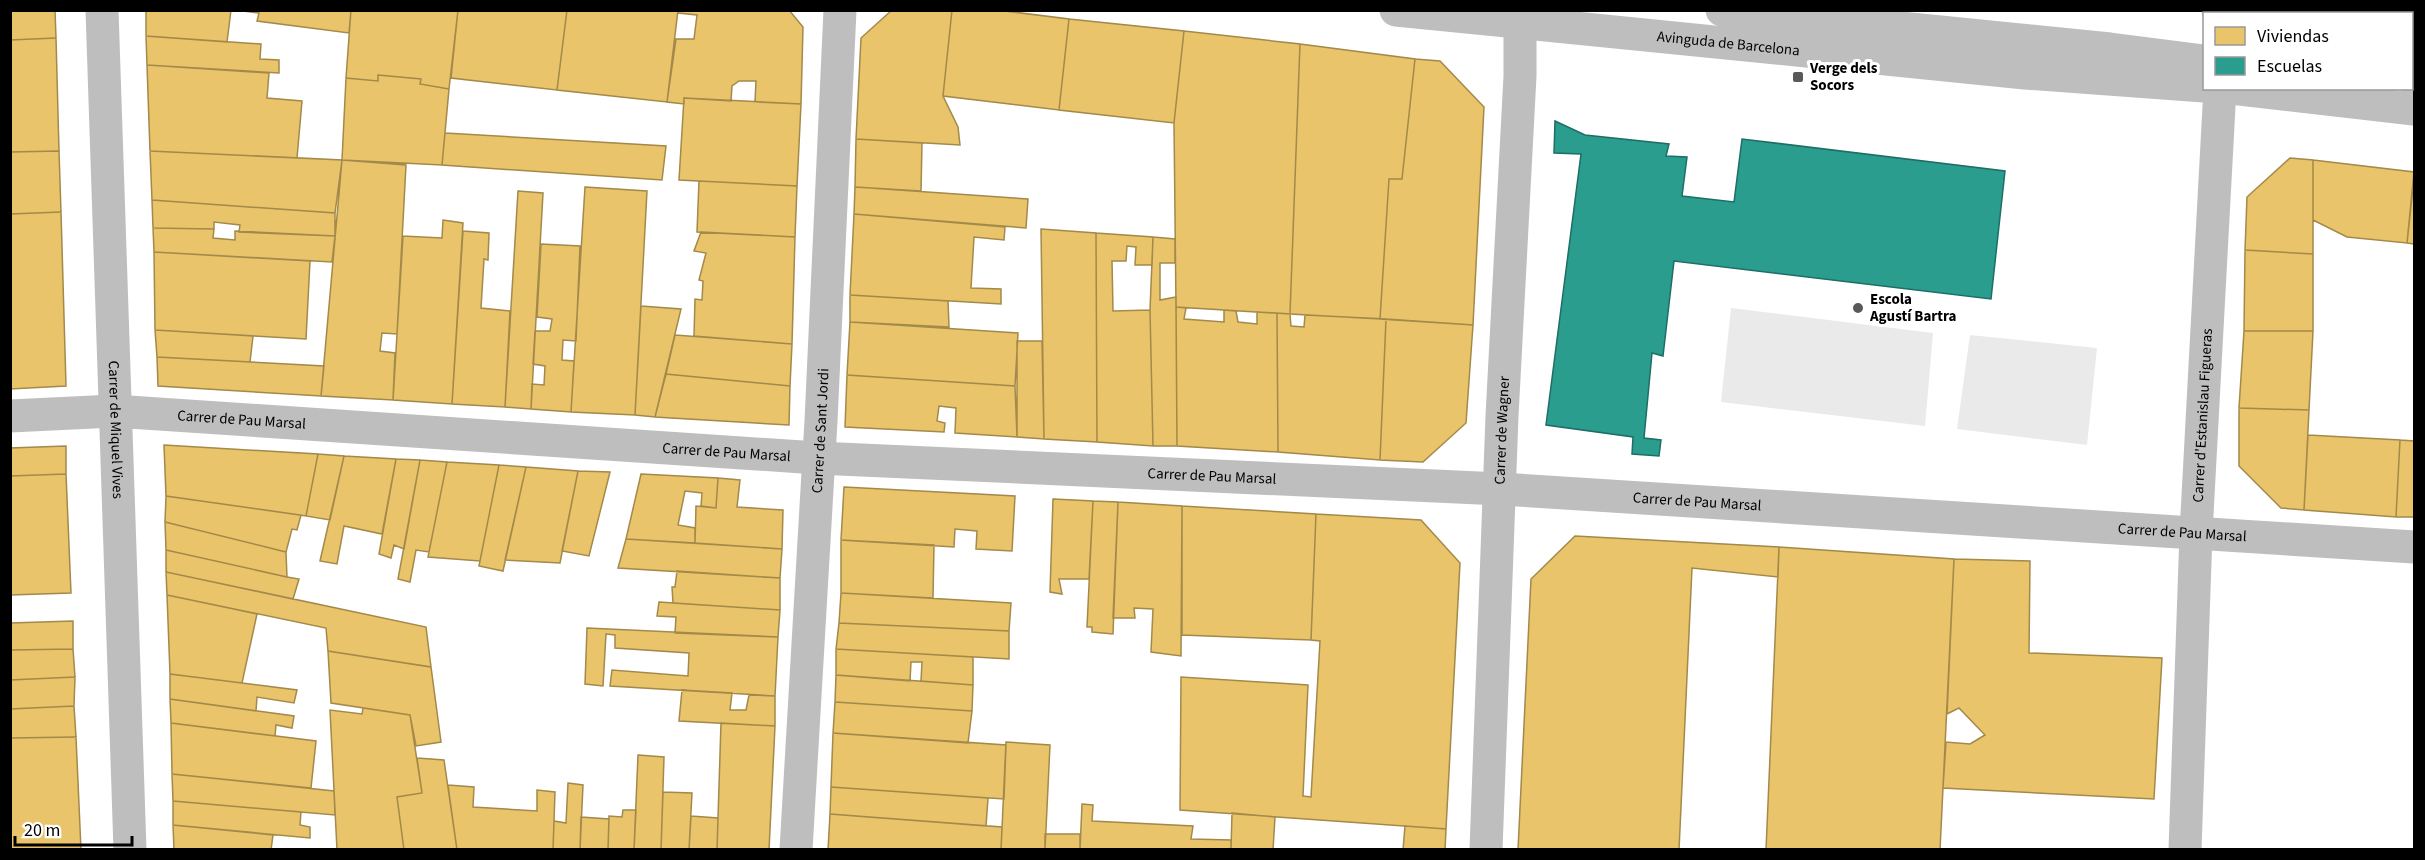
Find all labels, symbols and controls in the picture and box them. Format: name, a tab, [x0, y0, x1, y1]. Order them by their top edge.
legend	[2203, 12, 2413, 90]
text: Viviendas	[2257, 24, 2329, 49]
street label: Avinguda de Barcelona	[1656, 26, 1801, 61]
text: Escuelas	[2257, 54, 2322, 79]
place label: Verge dels Socors	[1809, 58, 1878, 96]
marker: Verge dels Socors	[1791, 70, 1805, 84]
place label: Escola Agustí Bartra	[1869, 289, 1957, 327]
marker: Escola Agustí Bartra	[1851, 301, 1865, 315]
street label: Carrer d'Estanislau Figueras	[2188, 328, 2218, 503]
street label: Carrer de Miquel Vives	[103, 360, 128, 499]
street label: Carrer de Sant Jordi	[807, 368, 834, 494]
street label: Carrer de Wagner	[1489, 375, 1515, 485]
street label: Carrer de Pau Marsal	[177, 405, 307, 435]
street label: Carrer de Pau Marsal	[662, 438, 792, 467]
street label: Carrer de Pau Marsal	[1147, 463, 1277, 490]
street label: Carrer de Pau Marsal	[1632, 487, 1762, 517]
street label: Carrer de Pau Marsal	[2117, 518, 2247, 547]
scale bar	[15, 809, 132, 847]
text: 20 m	[24, 818, 60, 843]

